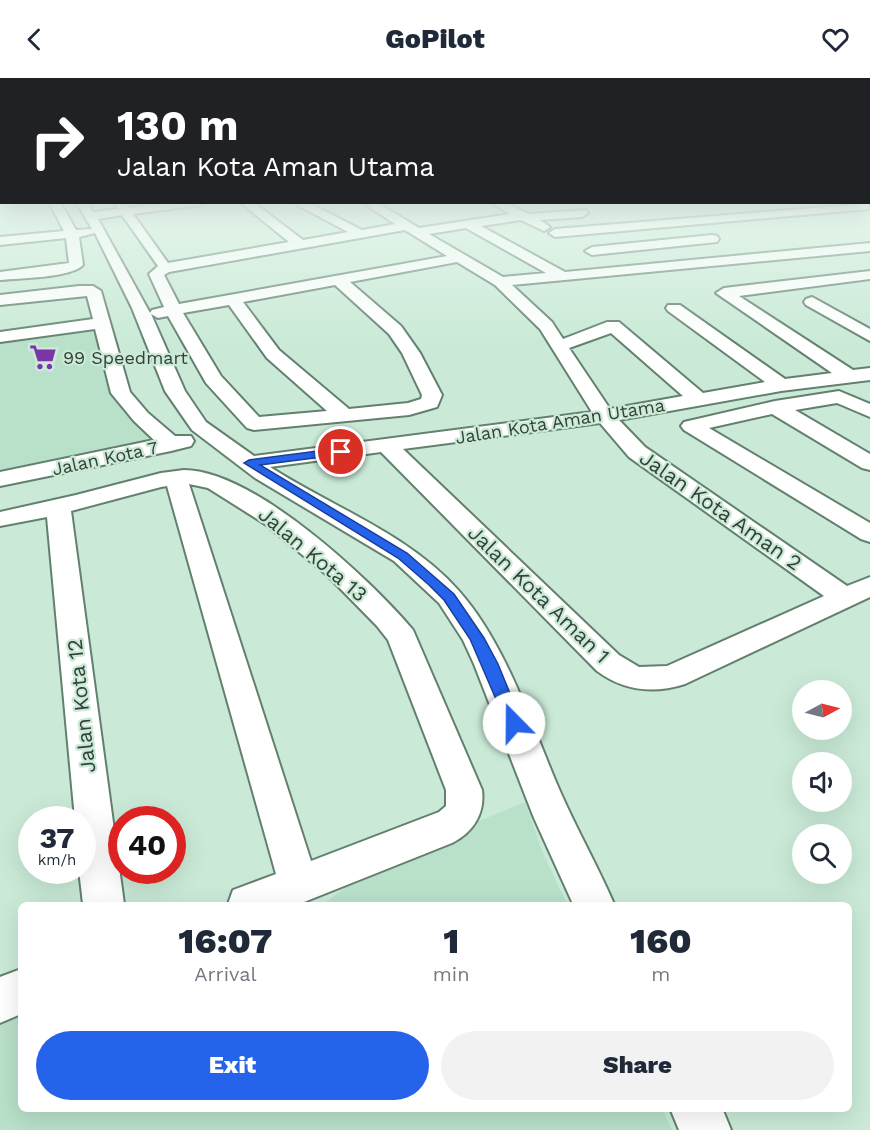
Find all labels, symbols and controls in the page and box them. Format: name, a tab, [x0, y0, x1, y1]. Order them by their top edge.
icon: back	[18, 23, 51, 56]
text: GoPilot	[385, 23, 485, 55]
icon: heart	[819, 23, 852, 56]
text: 130 m	[117, 101, 239, 150]
icon: right	[18, 102, 96, 180]
text: Jalan Kota Aman Utama	[117, 151, 435, 183]
supermarket icon: 99 Speedmart	[28, 342, 58, 372]
place label: 99 Speedmart	[63, 347, 188, 368]
street label: Jalan Kota Aman Utama	[454, 394, 666, 448]
pin	[315, 426, 366, 477]
icon: arrive	[324, 435, 357, 468]
street label: Jalan Kota 7	[50, 437, 160, 479]
street label: Jalan Kota Aman 2	[635, 445, 807, 575]
street label: Jalan Kota 13	[253, 501, 373, 607]
street label: Jalan Kota Aman 1	[463, 520, 615, 668]
street label: Jalan Kota 12	[62, 638, 100, 774]
north arrow	[792, 680, 852, 740]
map controls	[792, 680, 852, 884]
position arrow	[482, 691, 546, 755]
button: sound	[792, 752, 852, 812]
speed limit sign: 40	[108, 806, 186, 884]
text: 37	[39, 820, 75, 855]
button: search	[792, 824, 852, 884]
text: km/h	[38, 851, 76, 869]
text: 16:07	[178, 920, 273, 962]
text: 1	[443, 920, 459, 962]
text: 160	[630, 920, 692, 962]
text: Arrival	[194, 962, 257, 986]
text: min	[433, 962, 470, 986]
text: m	[651, 962, 670, 986]
button: Exit	[36, 1031, 429, 1100]
button: Share	[441, 1031, 834, 1100]

